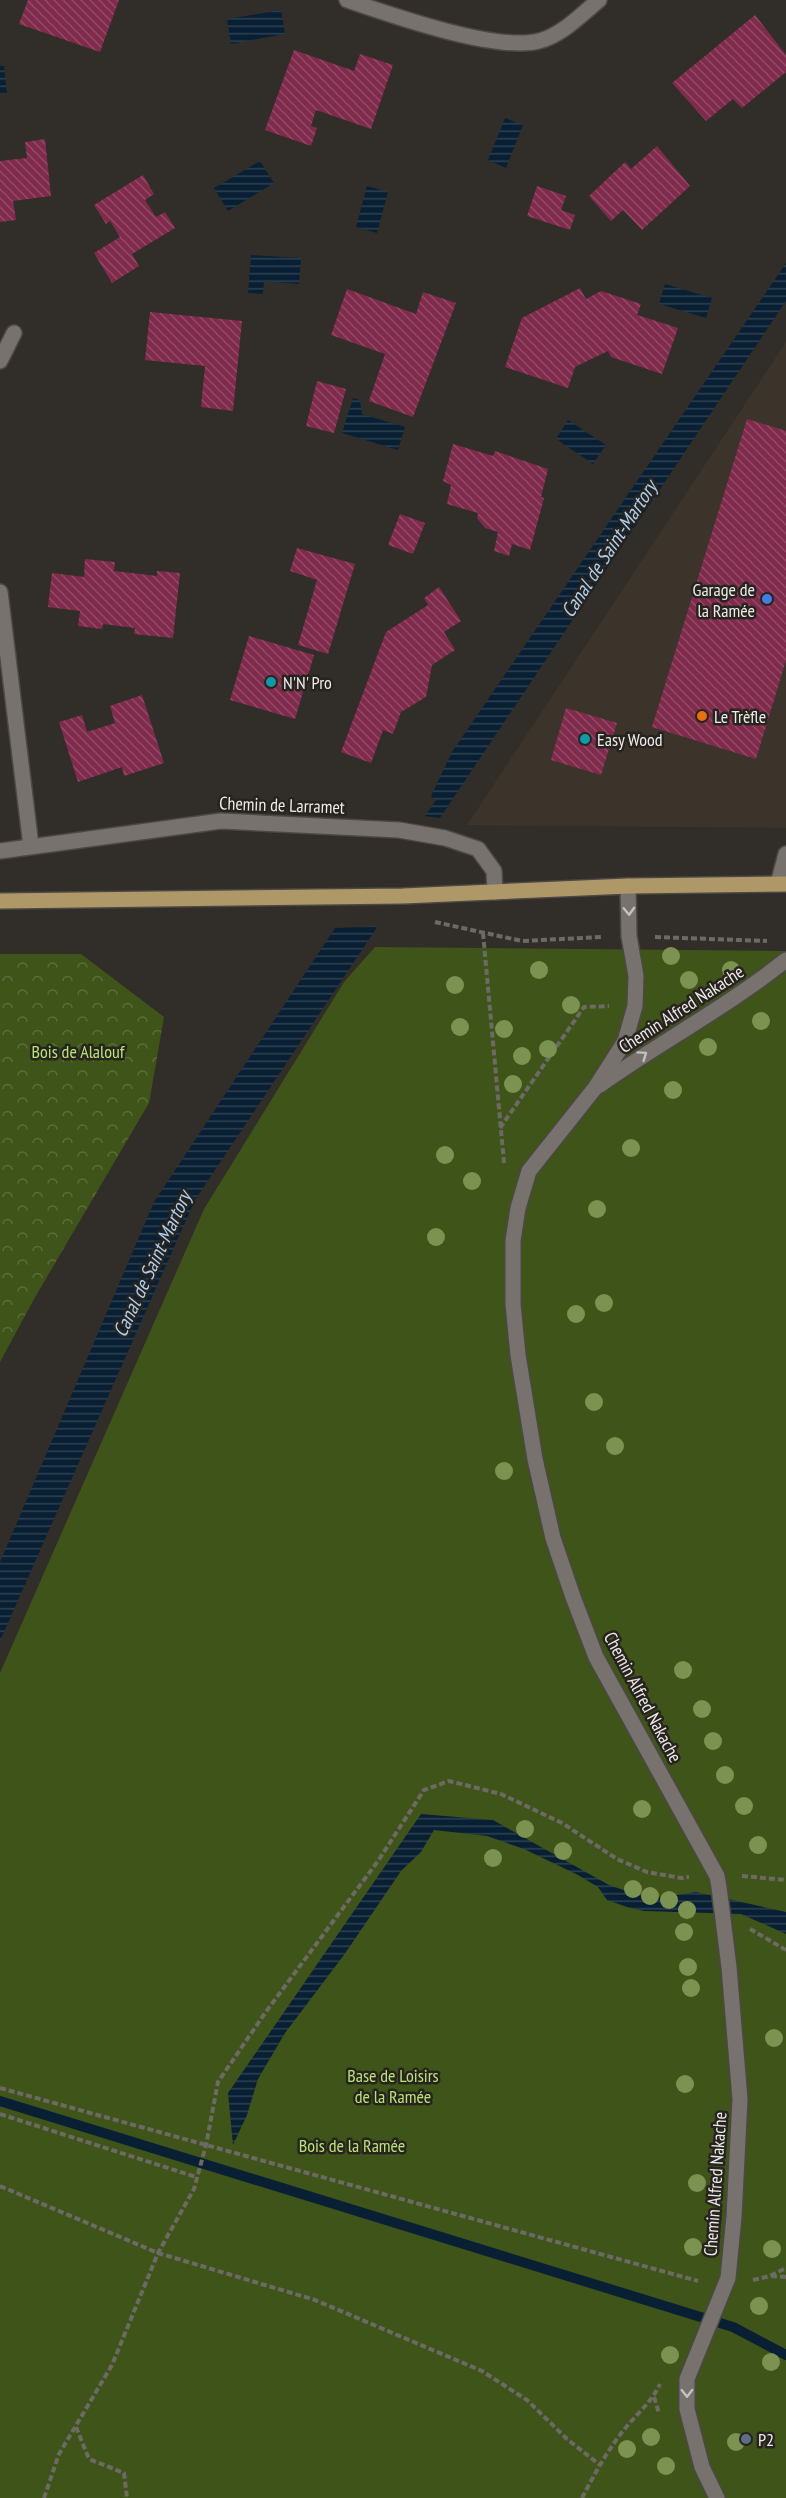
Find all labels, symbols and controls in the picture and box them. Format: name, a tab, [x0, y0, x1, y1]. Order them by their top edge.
water label: Canal de Saint-Martory	[555, 474, 664, 622]
place label: Garage de la Ramée	[693, 578, 755, 622]
marker: Garage de la Ramée	[760, 592, 774, 606]
place label: N'N' Pro	[283, 671, 332, 694]
marker: N'N' Pro	[264, 675, 278, 689]
place label: Le Trèfle	[714, 705, 766, 728]
marker: Le Trèfle	[695, 709, 709, 723]
place label: Easy Wood	[597, 728, 663, 751]
marker: Easy Wood	[578, 732, 592, 746]
street label: Chemin de Larramet	[219, 791, 345, 819]
one-way arrow	[623, 906, 635, 915]
street label: Chemin Alfred Nakache	[614, 960, 748, 1058]
park label: Bois de Alalouf	[32, 1040, 126, 1063]
one-way arrow	[637, 1051, 648, 1062]
water label: Canal de Saint-Martory	[107, 1185, 198, 1341]
street label: Chemin Alfred Nakache	[599, 1628, 687, 1766]
park label: Base de Loisirs de la Ramée	[347, 2064, 439, 2108]
street label: Chemin Alfred Nakache	[698, 2111, 732, 2257]
park label: Bois de la Ramée	[299, 2134, 405, 2157]
one-way arrow	[681, 2389, 693, 2398]
place label: P2	[758, 2428, 774, 2451]
marker: P2	[739, 2432, 753, 2446]

